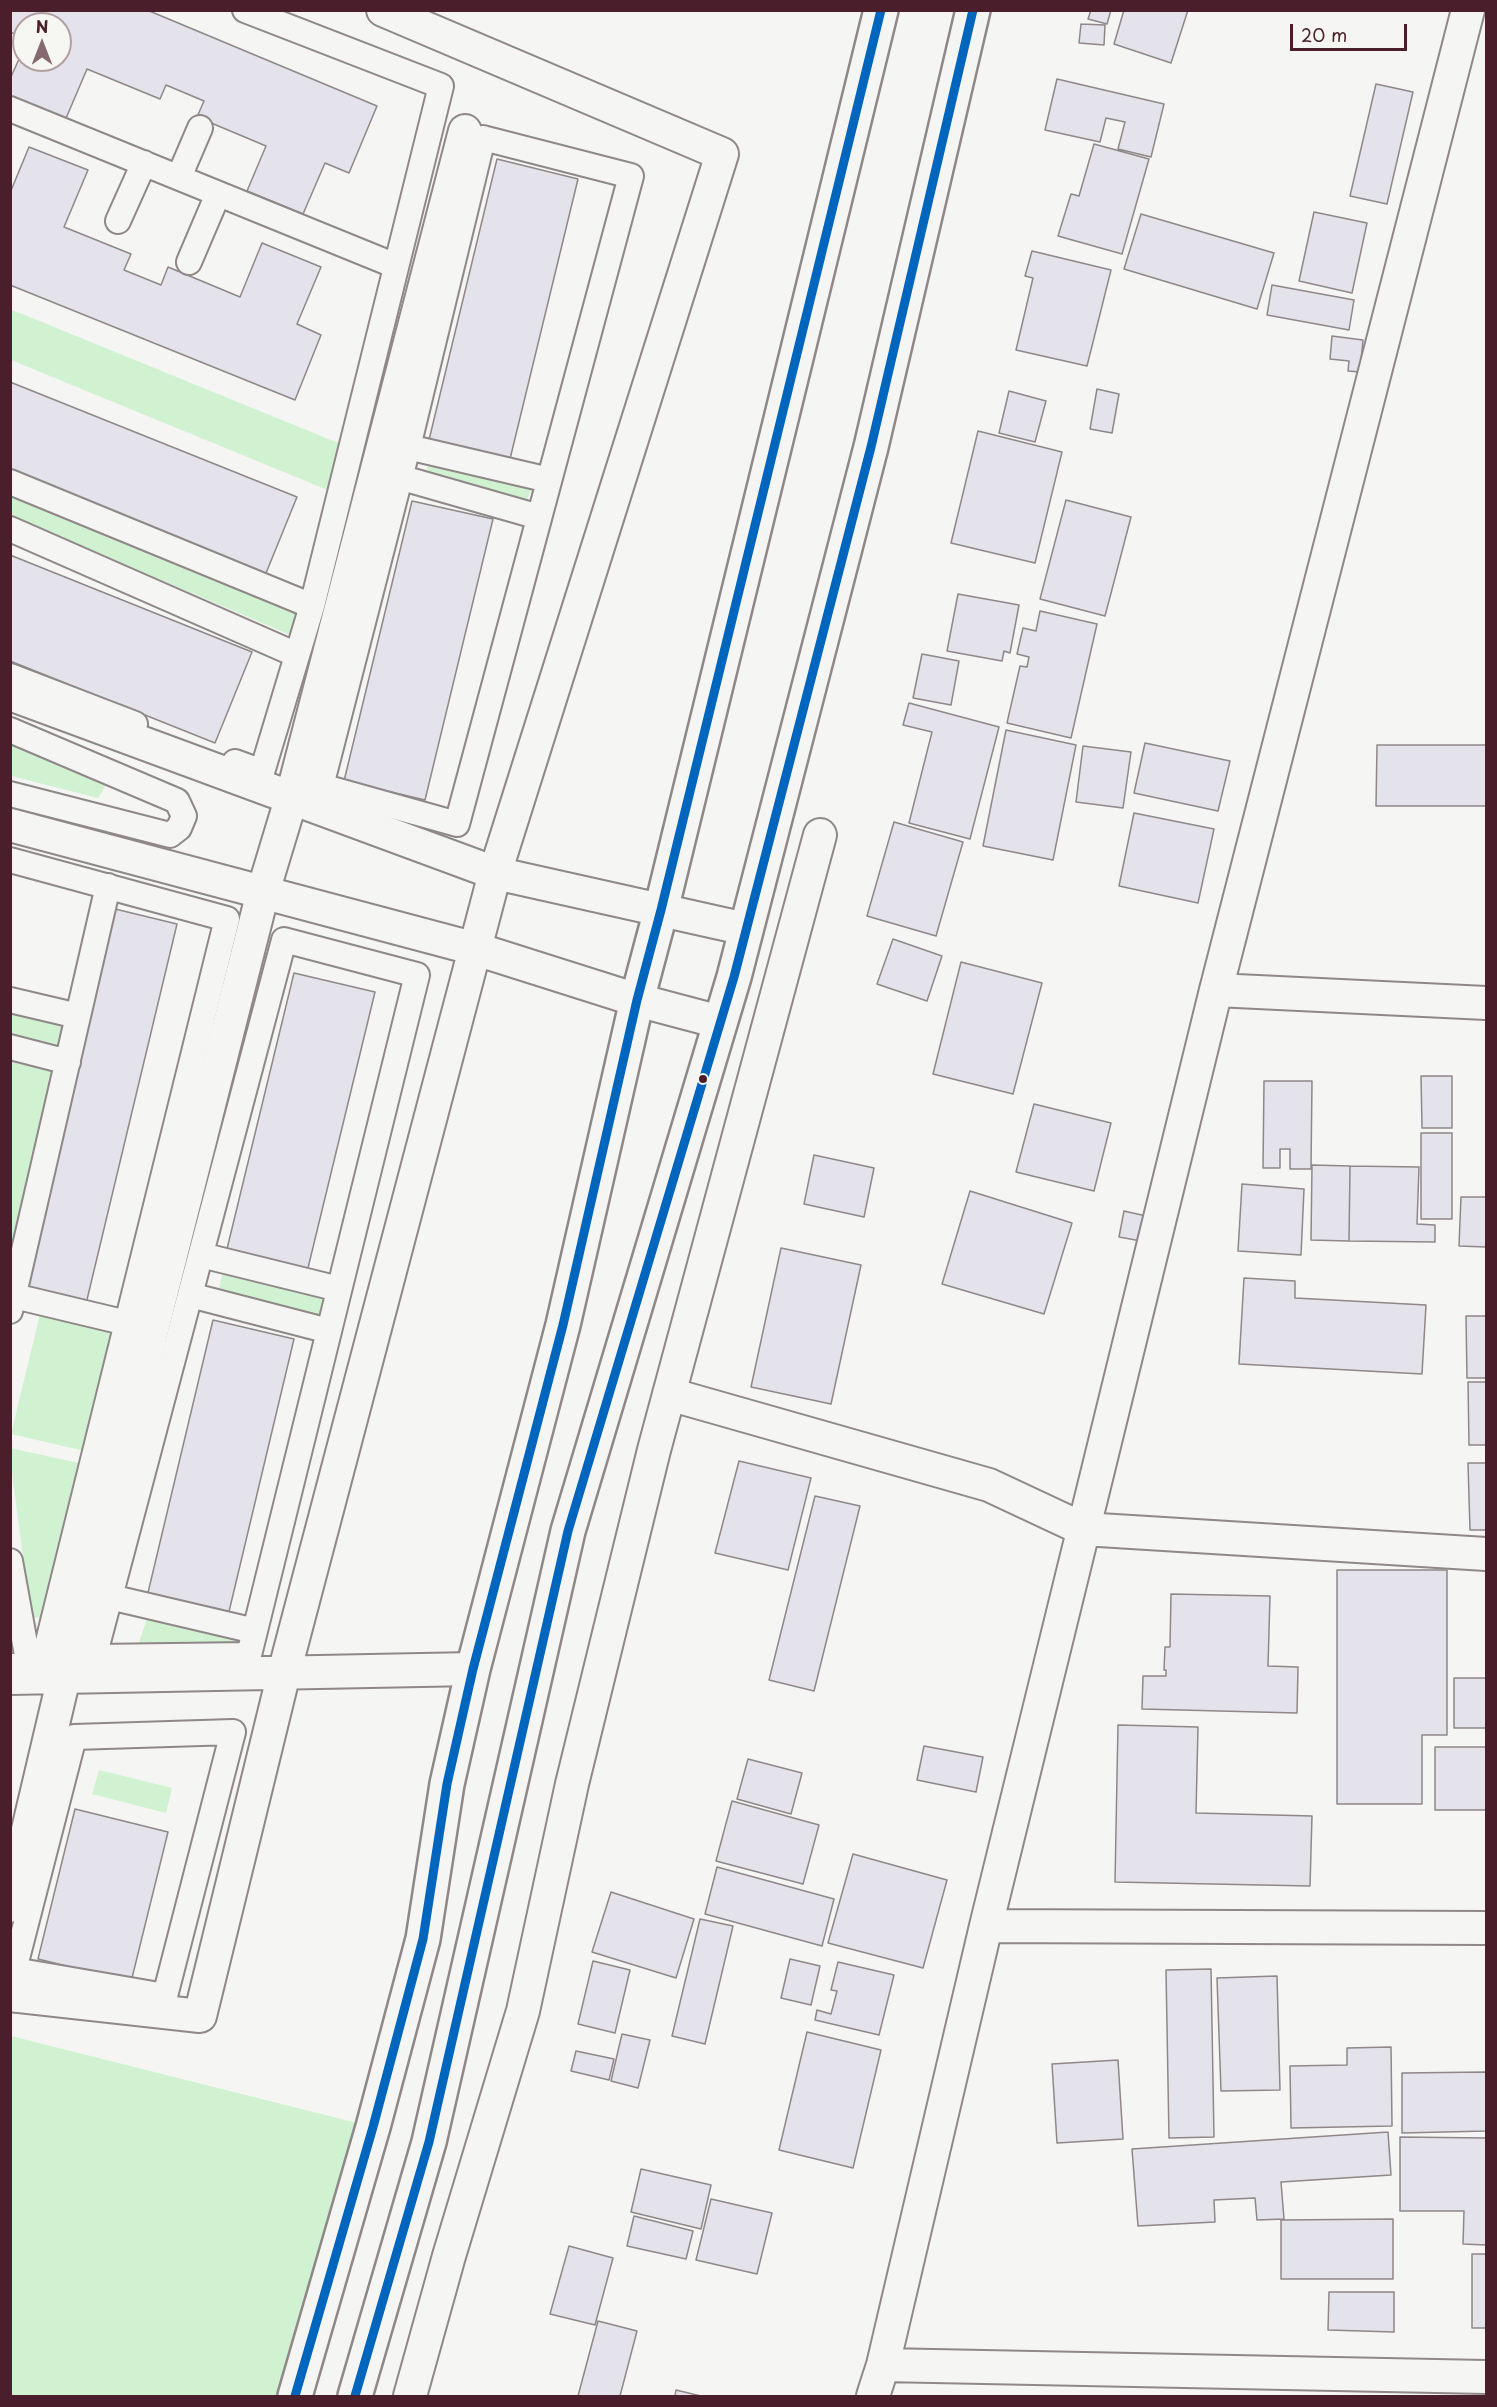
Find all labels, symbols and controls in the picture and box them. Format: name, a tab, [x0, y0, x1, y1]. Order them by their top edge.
north arrow	[12, 12, 72, 72]
scale bar	[1293, 12, 1410, 50]
text: N	[36, 14, 48, 38]
text: 20 m	[1301, 21, 1347, 48]
unlabelled marker	[697, 1073, 709, 1085]

